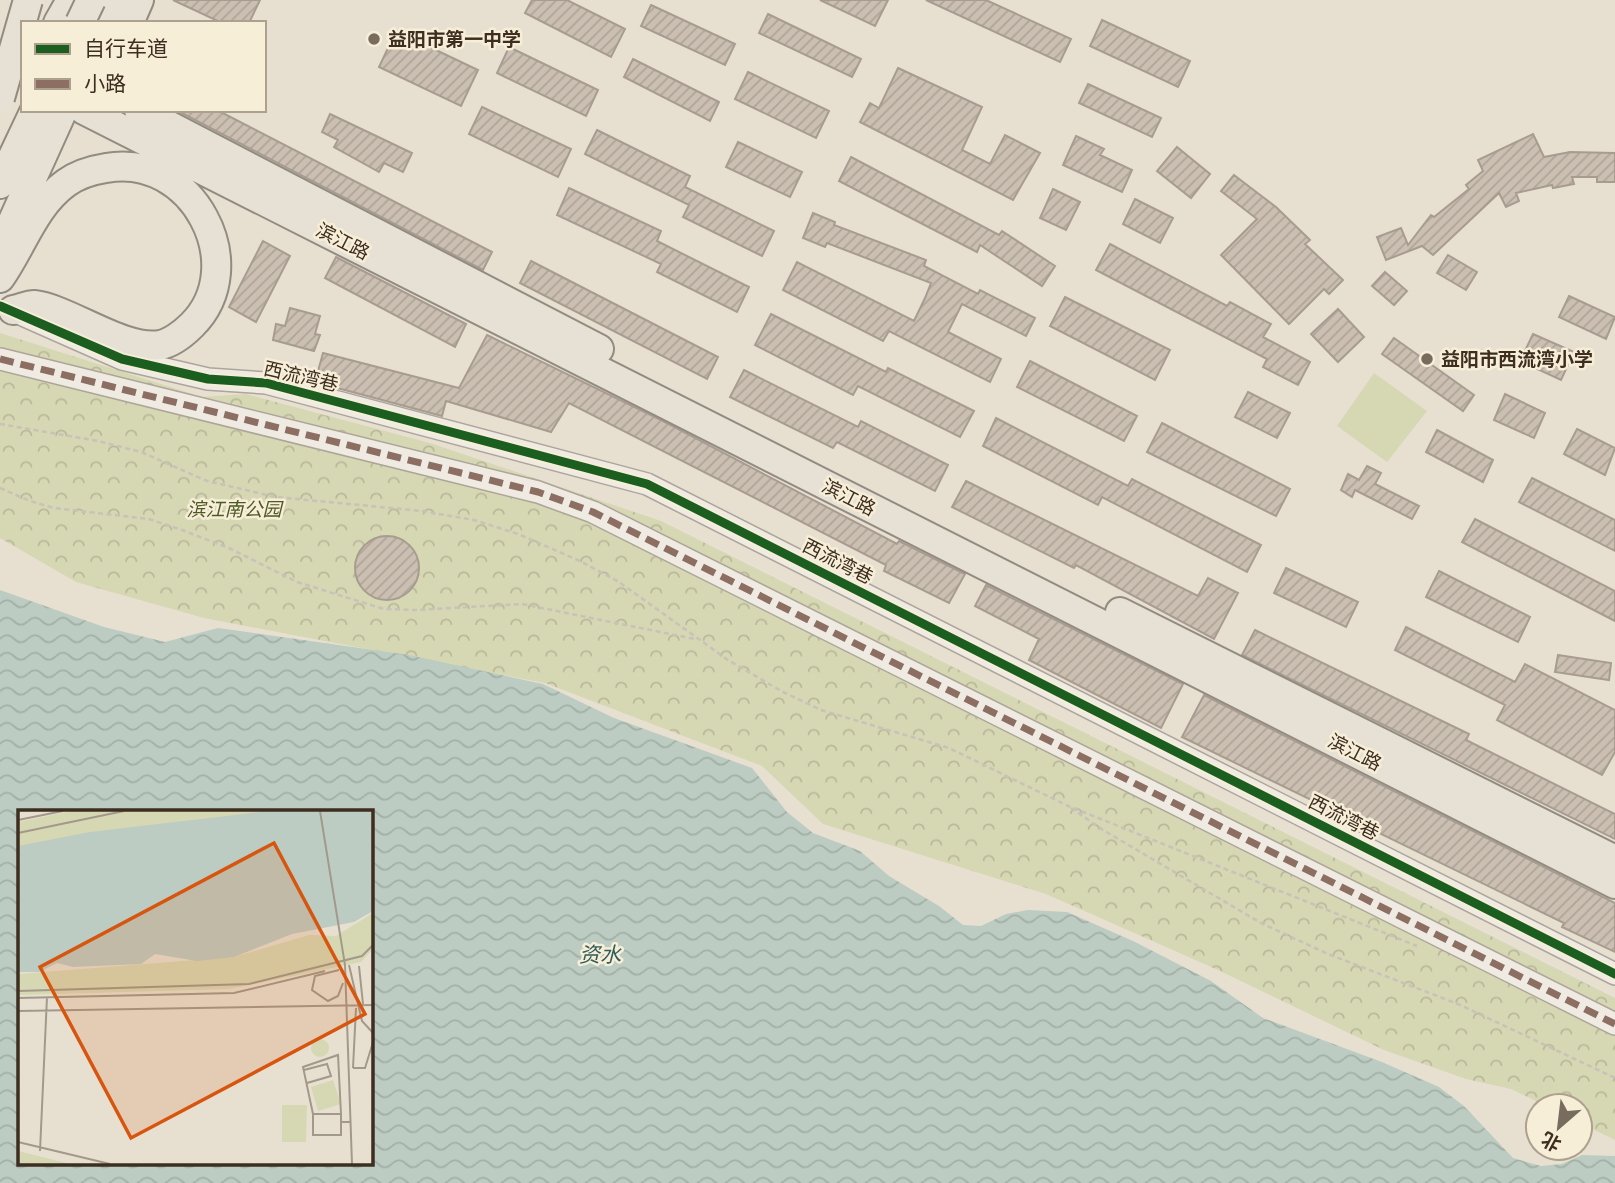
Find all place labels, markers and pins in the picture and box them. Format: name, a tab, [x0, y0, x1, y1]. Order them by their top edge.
place label: 益阳市第一中学	[388, 28, 521, 51]
marker: 益阳市第一中学	[366, 31, 382, 47]
place label: 益阳市西流湾小学	[1441, 348, 1593, 371]
marker: 益阳市西流湾小学	[1419, 351, 1435, 367]

